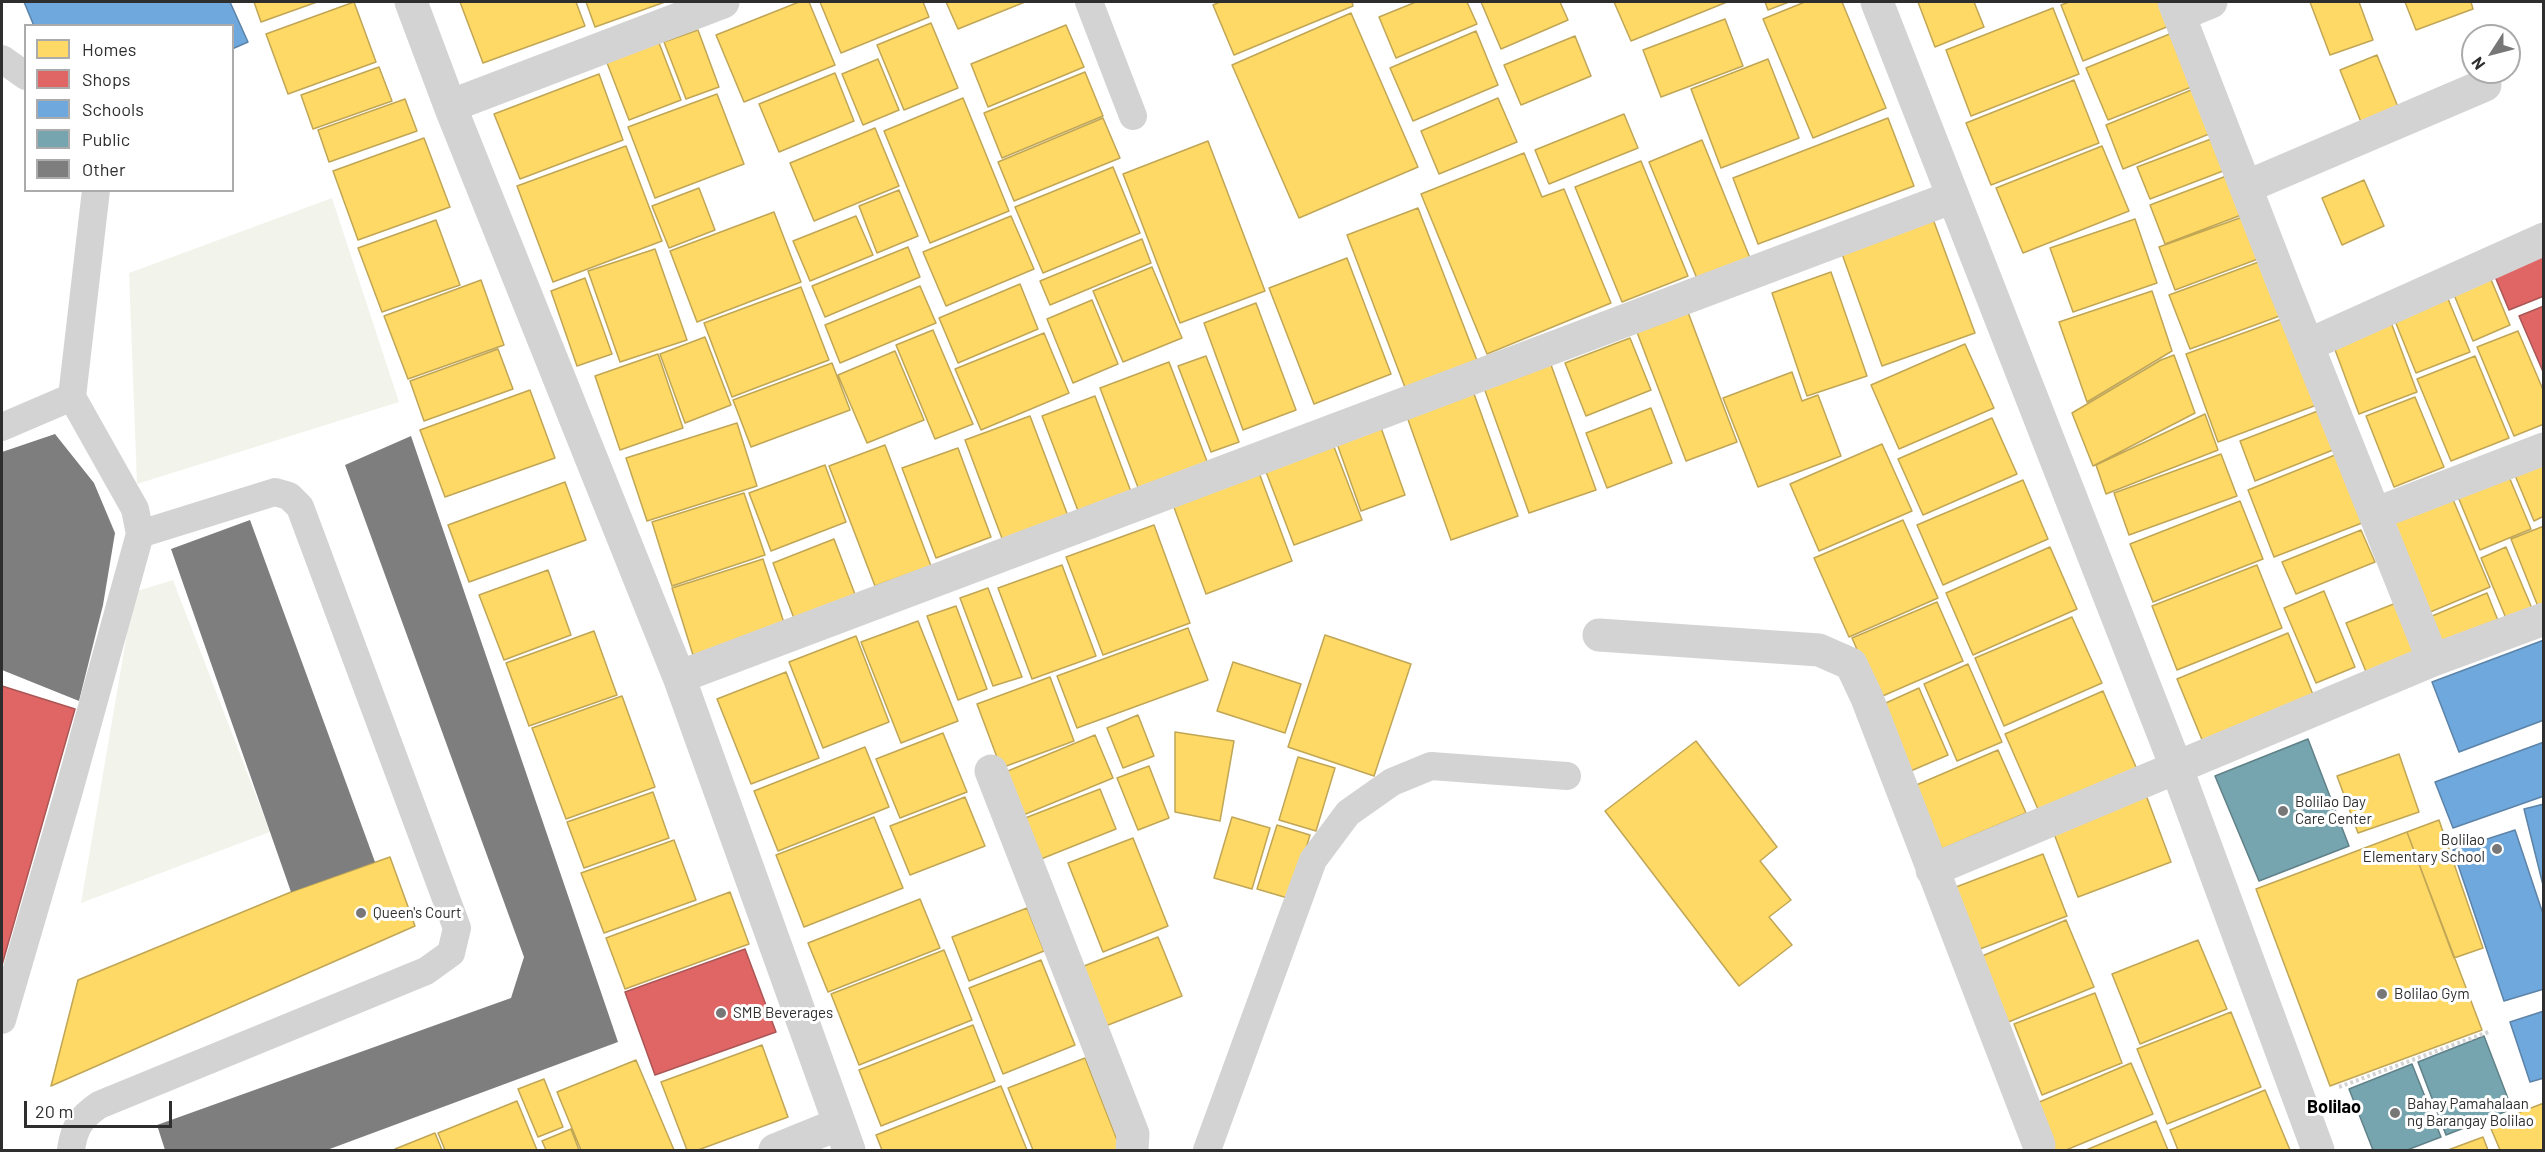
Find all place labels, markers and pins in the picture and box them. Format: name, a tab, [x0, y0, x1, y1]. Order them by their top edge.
place label: Bolilao Day Care Center	[2295, 793, 2372, 828]
marker: Bolilao Day Care Center	[2276, 804, 2290, 818]
place label: Bolilao Elementary School	[2363, 831, 2485, 866]
marker: Bolilao Elementary School	[2490, 842, 2504, 856]
place label: Queen's Court	[373, 904, 462, 922]
marker: Queen's Court	[354, 906, 368, 920]
place label: Bolilao Gym	[2394, 985, 2470, 1003]
marker: Bolilao Gym	[2375, 987, 2389, 1001]
place label: SMB Beverages	[733, 1004, 833, 1022]
marker: SMB Beverages	[714, 1006, 728, 1020]
place label: Bahay Pamahalaan ng Barangay Bolilao	[2407, 1095, 2534, 1130]
marker: Bahay Pamahalaan ng Barangay Bolilao	[2388, 1106, 2402, 1120]

